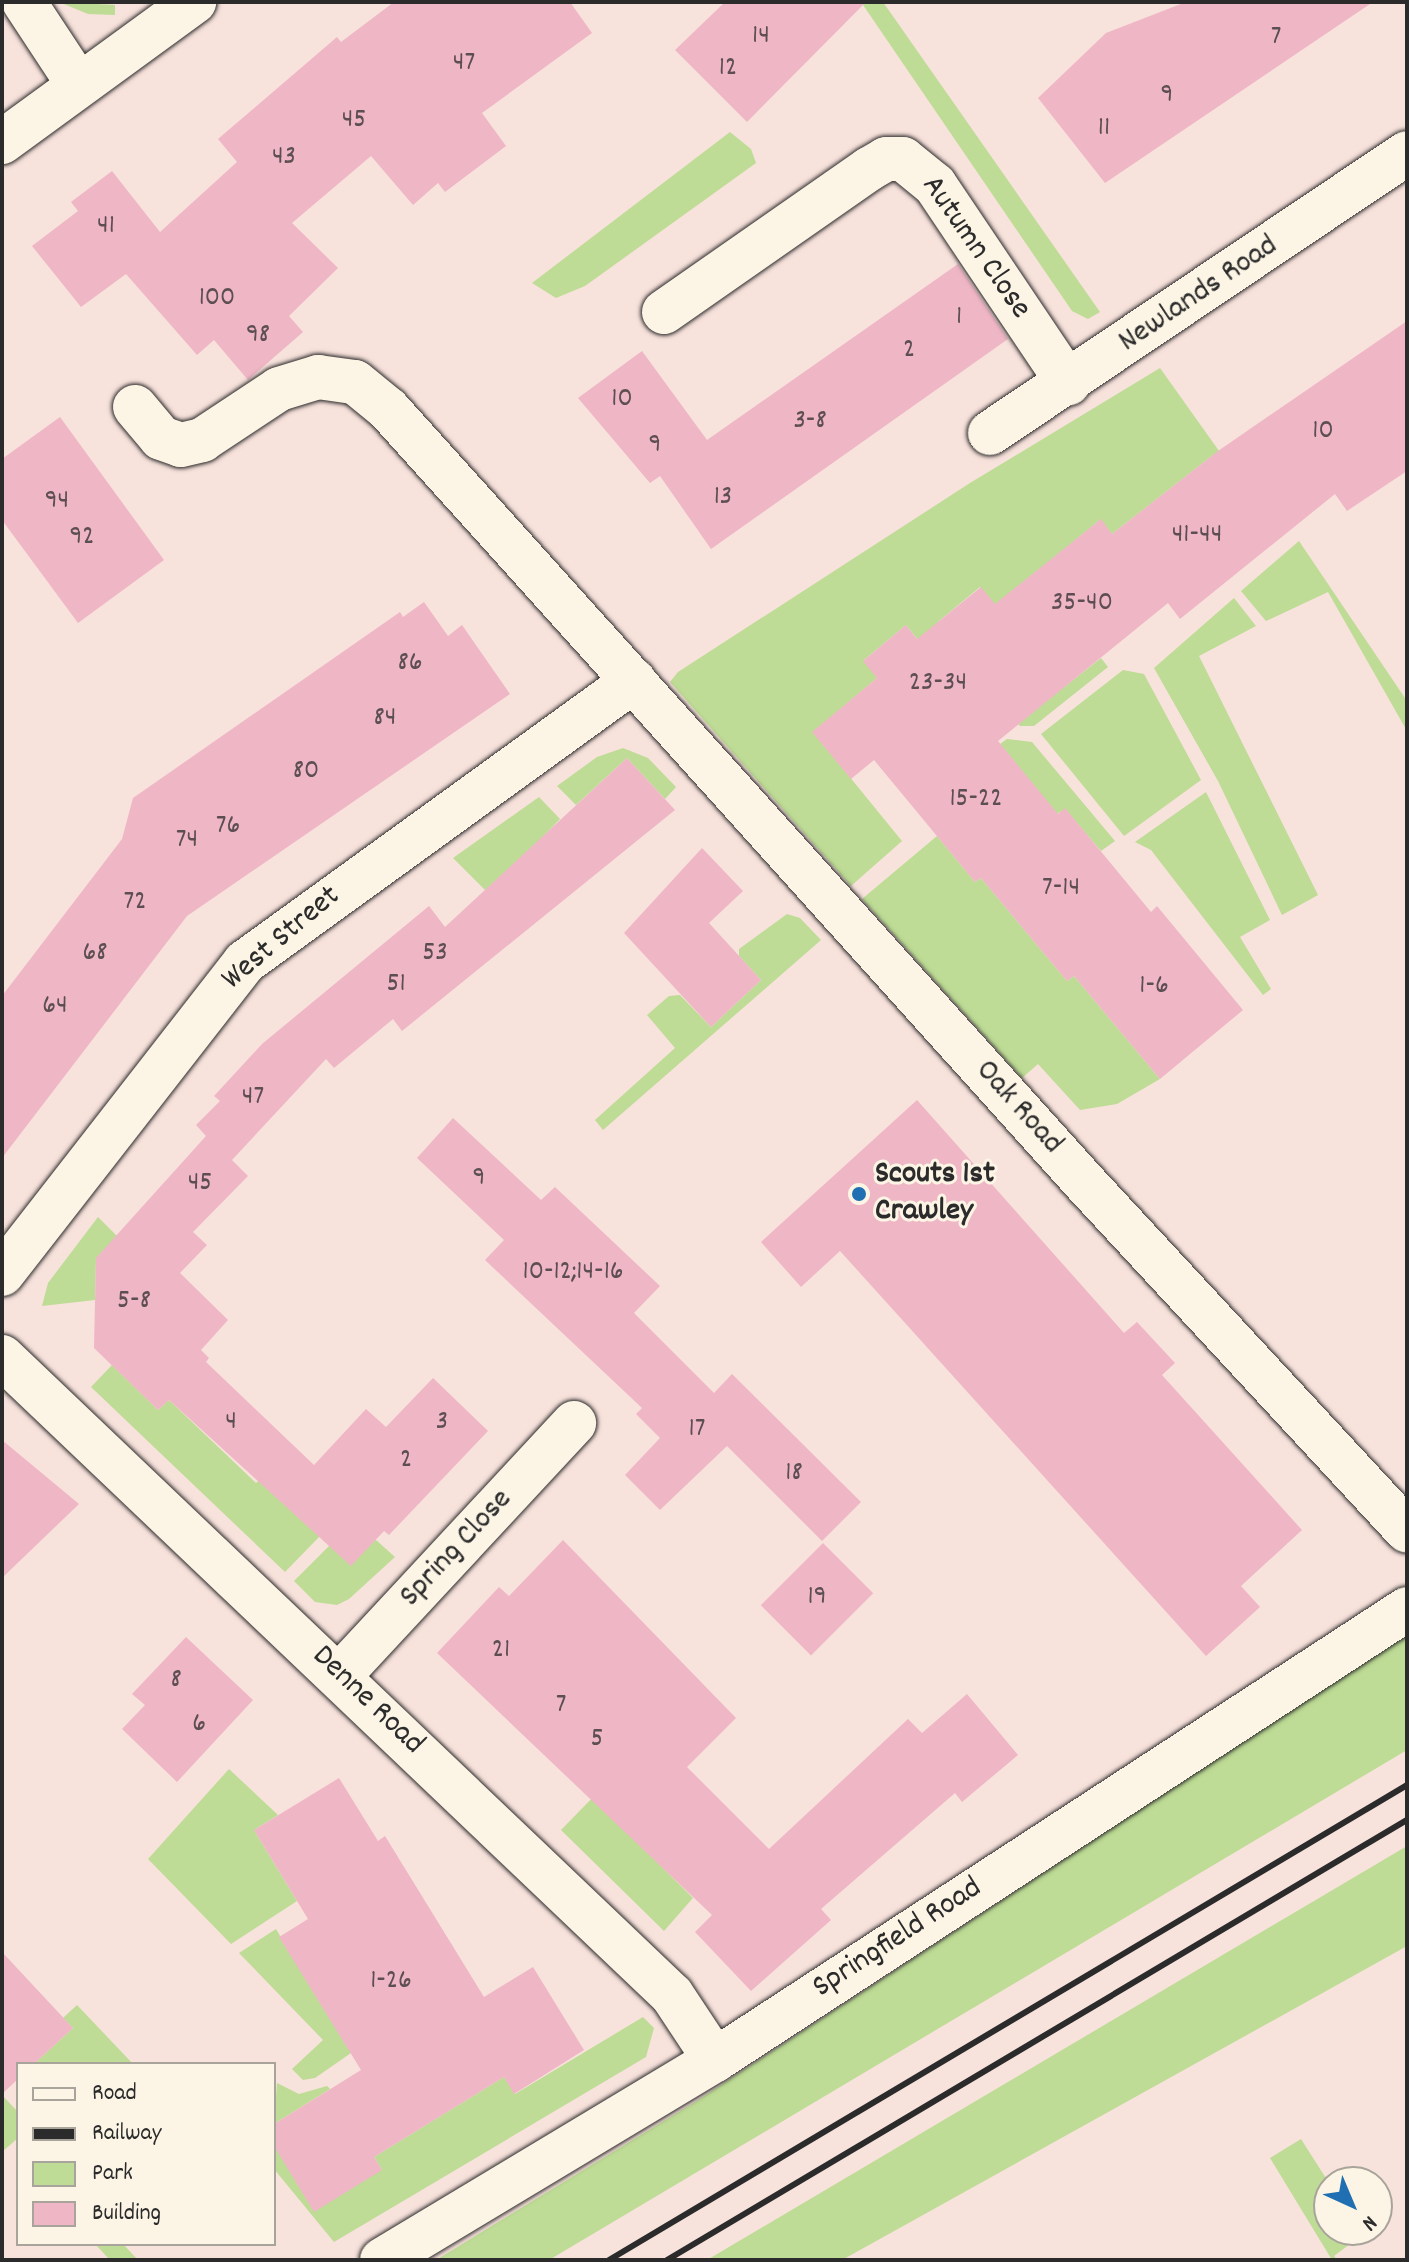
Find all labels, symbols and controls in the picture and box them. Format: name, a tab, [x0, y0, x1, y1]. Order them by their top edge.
house number: 14	[752, 20, 770, 54]
house number: 7	[1271, 21, 1281, 55]
house number: 47	[453, 47, 475, 81]
house number: 12	[719, 52, 737, 86]
house number: 9	[1161, 79, 1173, 113]
house number: 45	[342, 104, 366, 138]
house number: 11	[1098, 112, 1110, 146]
house number: 43	[272, 141, 296, 175]
street label: Autumn Close	[912, 169, 1038, 327]
house number: 41	[97, 210, 115, 244]
street label: Newlands Road	[1112, 228, 1286, 362]
house number: 100	[199, 282, 235, 316]
house number: 1	[956, 301, 962, 335]
house number: 98	[246, 319, 270, 353]
house number: 2	[903, 334, 915, 368]
house number: 10	[611, 383, 633, 417]
house number: 3-8	[793, 405, 827, 439]
house number: 10	[1312, 415, 1334, 449]
house number: 9	[649, 429, 661, 463]
house number: 13	[714, 481, 732, 515]
house number: 94	[45, 485, 69, 519]
house number: 41-44	[1172, 519, 1222, 553]
house number: 92	[69, 521, 95, 555]
house number: 35-40	[1051, 587, 1113, 621]
house number: 86	[398, 647, 422, 681]
house number: 23-34	[909, 667, 967, 701]
house number: 84	[374, 702, 396, 736]
house number: 80	[293, 755, 319, 789]
house number: 15-22	[949, 783, 1003, 817]
house number: 76	[216, 810, 240, 844]
house number: 74	[176, 824, 198, 858]
house number: 7-14	[1042, 872, 1080, 906]
street label: West Street	[215, 878, 349, 1000]
house number: 72	[124, 886, 146, 920]
house number: 68	[83, 937, 107, 971]
house number: 53	[422, 937, 448, 971]
house number: 51	[386, 968, 406, 1002]
house number: 1-6	[1139, 970, 1169, 1004]
house number: 64	[42, 990, 68, 1024]
street label: Oak Road	[966, 1053, 1070, 1163]
house number: 47	[242, 1081, 264, 1115]
place label: Scouts 1st Crawley	[875, 1157, 995, 1232]
house number: 9	[473, 1162, 485, 1196]
house number: 45	[188, 1167, 212, 1201]
marker: Scouts 1st Crawley	[850, 1185, 868, 1203]
house number: 10-12;14-16	[523, 1256, 623, 1290]
house number: 5-8	[117, 1285, 151, 1319]
house number: 4	[225, 1406, 237, 1440]
house number: 3	[436, 1406, 448, 1440]
house number: 17	[689, 1413, 705, 1447]
house number: 2	[400, 1444, 412, 1478]
house number: 18	[785, 1457, 803, 1491]
street label: Spring Close	[393, 1482, 521, 1616]
house number: 19	[808, 1581, 826, 1615]
house number: 21	[492, 1634, 510, 1668]
street label: Denne Road	[303, 1638, 431, 1764]
house number: 8	[170, 1664, 182, 1698]
house number: 7	[556, 1689, 566, 1723]
house number: 6	[192, 1708, 206, 1742]
house number: 5	[591, 1723, 603, 1757]
street label: Springfield Road	[806, 1870, 990, 2008]
house number: 1-26	[370, 1965, 412, 1999]
legend	[16, 2062, 276, 2246]
text: Road	[92, 2077, 137, 2111]
text: Railway	[92, 2117, 161, 2151]
text: Park	[92, 2157, 133, 2191]
north arrow	[1313, 2166, 1393, 2246]
text: Building	[92, 2197, 161, 2231]
text: N	[1354, 2207, 1383, 2237]

